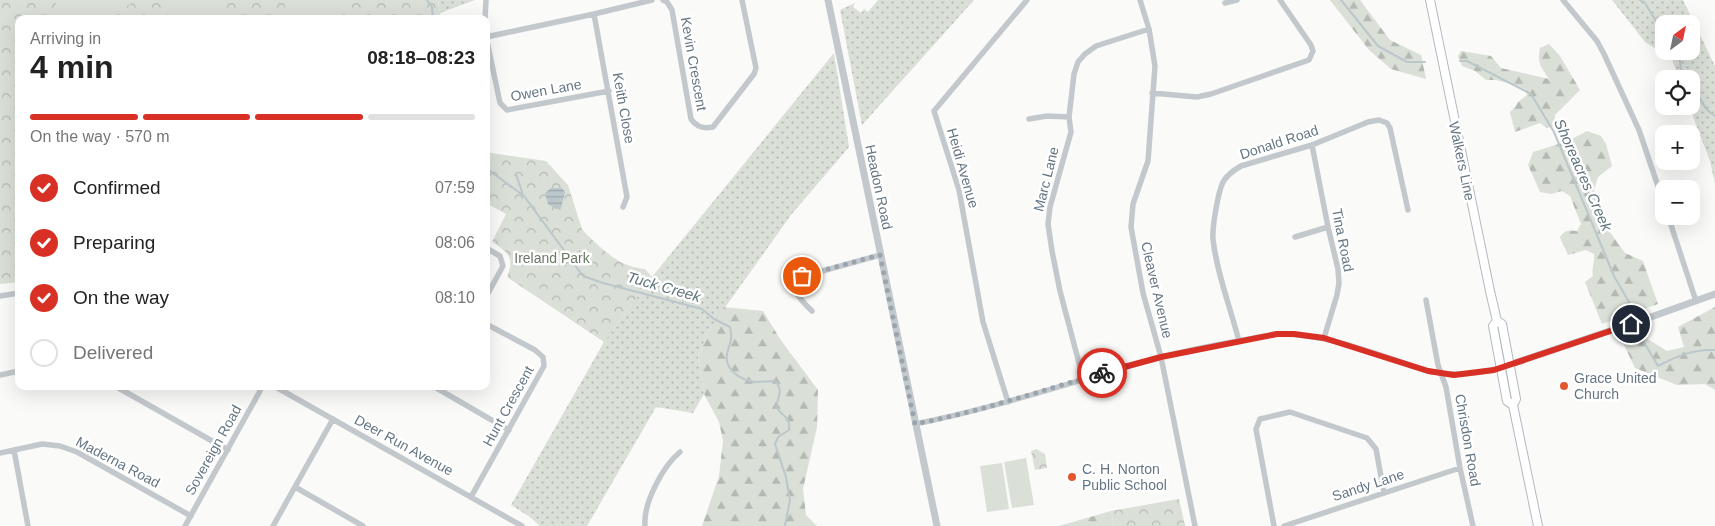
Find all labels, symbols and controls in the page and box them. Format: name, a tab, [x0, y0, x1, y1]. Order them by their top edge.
north arrow	[1655, 15, 1700, 60]
map controls	[1655, 15, 1700, 225]
street label: Kevin Crescent	[678, 16, 710, 112]
text: Arriving in	[30, 30, 101, 47]
text: 08:18–08:23	[367, 47, 475, 68]
text: 4 min	[30, 49, 114, 85]
button: locate	[1655, 70, 1700, 115]
street label: Keith Close	[610, 71, 638, 145]
street label: Owen Lane	[509, 76, 583, 104]
water label: Shoreacres Creek	[1551, 116, 1616, 235]
street label: Walkers Line	[1446, 120, 1478, 202]
street label: Donald Road	[1238, 122, 1320, 162]
button: +	[1655, 125, 1700, 170]
street label: Heidi Avenue	[944, 126, 982, 210]
text: On the way · 570 m	[30, 128, 170, 145]
street label: Headon Road	[862, 143, 896, 231]
street label: Marc Lane	[1030, 145, 1062, 213]
icon: check	[30, 174, 58, 202]
text: Confirmed	[73, 177, 161, 198]
text: 07:59	[435, 179, 475, 196]
button: −	[1655, 180, 1700, 225]
street label: Tina Road	[1329, 207, 1357, 273]
icon: check	[30, 229, 58, 257]
text: Preparing	[73, 232, 155, 253]
text: 08:06	[435, 234, 475, 251]
street label: Cleaver Avenue	[1138, 240, 1176, 340]
park label: Ireland Park	[514, 250, 591, 266]
pin	[781, 255, 823, 297]
icon: bag	[788, 262, 816, 290]
water label: Tuck Creek	[625, 268, 704, 306]
icon: check	[30, 284, 58, 312]
text: On the way	[73, 287, 169, 308]
text: 08:10	[435, 289, 475, 306]
pin	[1610, 303, 1652, 345]
icon: home	[1617, 310, 1645, 338]
text: Delivered	[73, 342, 153, 363]
courier	[1077, 348, 1127, 398]
icon: bike	[1088, 359, 1116, 387]
street label: Hunt Crescent	[479, 363, 537, 449]
place label: Grace United Church	[1574, 370, 1656, 402]
marker: Grace United Church	[1558, 380, 1570, 392]
street label: Chrisdon Road	[1452, 393, 1484, 487]
street label: Sovereign Road	[182, 402, 244, 498]
street label: Deer Run Avenue	[352, 411, 456, 479]
street label: Maderna Road	[73, 433, 163, 491]
place label: C. H. Norton Public School	[1082, 461, 1167, 493]
street label: Sandy Lane	[1330, 466, 1406, 504]
marker: C. H. Norton Public School	[1066, 471, 1078, 483]

